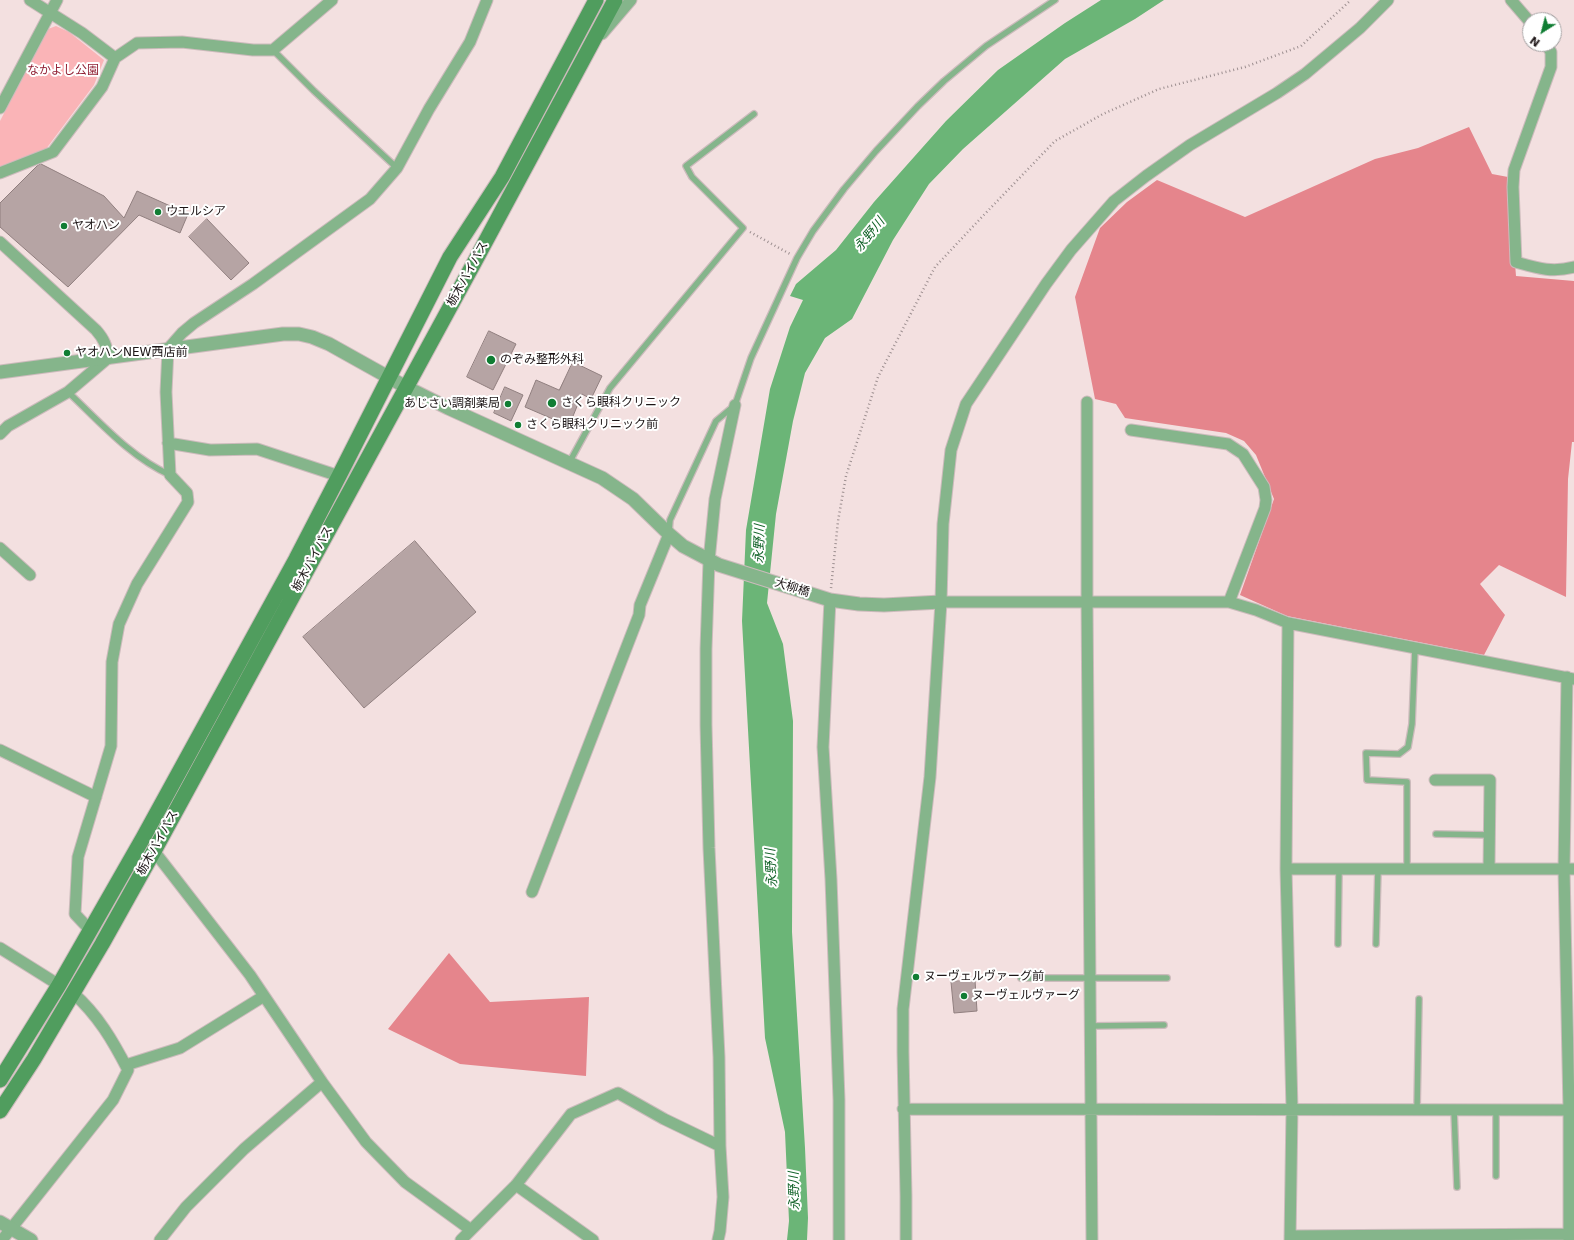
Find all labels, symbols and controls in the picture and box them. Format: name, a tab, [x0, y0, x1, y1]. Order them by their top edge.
north arrow	[1522, 12, 1562, 52]
text: N	[1528, 33, 1543, 49]
park label: なかよし公園	[27, 64, 99, 78]
place label: ウエルシア	[166, 205, 226, 219]
marker: ウエルシア	[153, 207, 163, 217]
water label: 永野川	[852, 215, 888, 255]
place label: ヤオハン	[72, 219, 120, 233]
marker: ヤオハン	[59, 221, 69, 231]
street label: 栃木バイパス	[444, 239, 492, 309]
place label: ヤオハンNEW西店前	[75, 346, 187, 360]
marker: ヤオハンNEW西店前	[62, 348, 72, 358]
place label: のぞみ整形外科	[500, 353, 584, 367]
marker: のぞみ整形外科	[485, 354, 497, 366]
place label: さくら眼科クリニック	[561, 396, 681, 410]
place label: あじさい調剤薬局	[404, 397, 500, 411]
marker: さくら眼科クリニック	[546, 397, 558, 409]
marker: あじさい調剤薬局	[503, 399, 513, 409]
place label: さくら眼科クリニック前	[526, 418, 658, 432]
marker: さくら眼科クリニック前	[513, 420, 523, 430]
street label: 栃木バイパス	[290, 524, 336, 594]
water label: 永野川	[752, 524, 768, 564]
street label: 大柳橋	[773, 576, 811, 600]
street label: 栃木バイパス	[134, 808, 182, 878]
water label: 永野川	[763, 848, 781, 888]
place label: ヌーヴェルヴァーグ前	[924, 970, 1044, 984]
marker: ヌーヴェルヴァーグ前	[911, 972, 921, 982]
place label: ヌーヴェルヴァーグ	[972, 989, 1080, 1003]
marker: ヌーヴェルヴァーグ	[959, 991, 969, 1001]
water label: 永野川	[787, 1171, 803, 1211]

